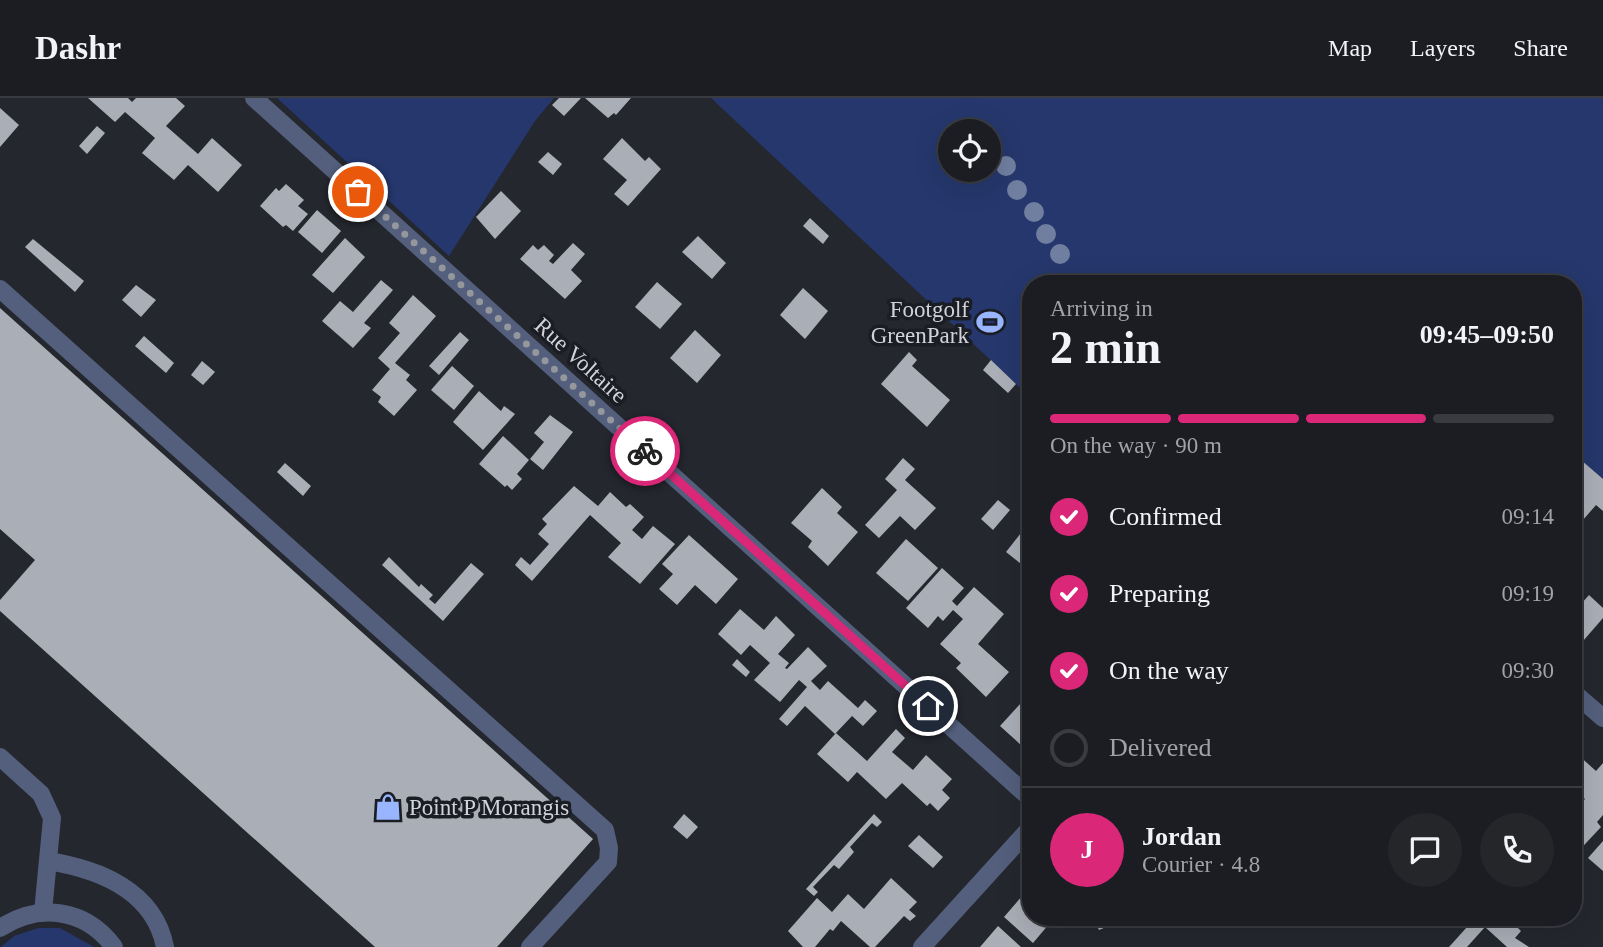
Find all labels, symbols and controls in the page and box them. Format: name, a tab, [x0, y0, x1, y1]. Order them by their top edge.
text: Dashr	[35, 30, 121, 66]
text: Map	[1328, 35, 1372, 61]
text: Layers	[1410, 35, 1475, 61]
text: Share	[1513, 35, 1568, 61]
map controls	[938, 119, 1001, 182]
button: locate	[938, 119, 1001, 182]
pin	[328, 162, 388, 222]
icon: bag	[339, 173, 377, 211]
text: Arriving in	[1050, 296, 1153, 321]
place label: Footgolf GreenPark	[871, 297, 969, 348]
sports icon: Footgolf GreenPark	[975, 307, 1005, 337]
street label: Rue Voltaire	[530, 313, 632, 408]
text: 09:45–09:50	[1420, 320, 1554, 349]
text: 2 min	[1050, 322, 1161, 373]
courier	[610, 416, 680, 486]
icon: bike	[626, 432, 664, 470]
text: On the way · 90 m	[1050, 433, 1222, 458]
icon: check	[1050, 498, 1088, 536]
text: Confirmed	[1109, 502, 1222, 531]
text: 09:14	[1502, 504, 1554, 529]
icon: check	[1050, 575, 1088, 613]
text: Preparing	[1109, 579, 1210, 608]
text: 09:19	[1502, 581, 1554, 606]
icon: check	[1050, 652, 1088, 690]
text: On the way	[1109, 656, 1229, 685]
text: 09:30	[1502, 658, 1554, 683]
pin	[898, 676, 958, 736]
icon: home	[909, 687, 947, 725]
text: Delivered	[1109, 733, 1212, 762]
shop icon: Point P Morangis	[373, 792, 403, 822]
place label: Point P Morangis	[409, 795, 569, 820]
button: chat	[1388, 813, 1462, 887]
button: phone	[1480, 813, 1554, 887]
text: Jordan	[1142, 822, 1221, 851]
text: J	[1081, 835, 1094, 864]
text: Courier · 4.8	[1142, 852, 1260, 877]

